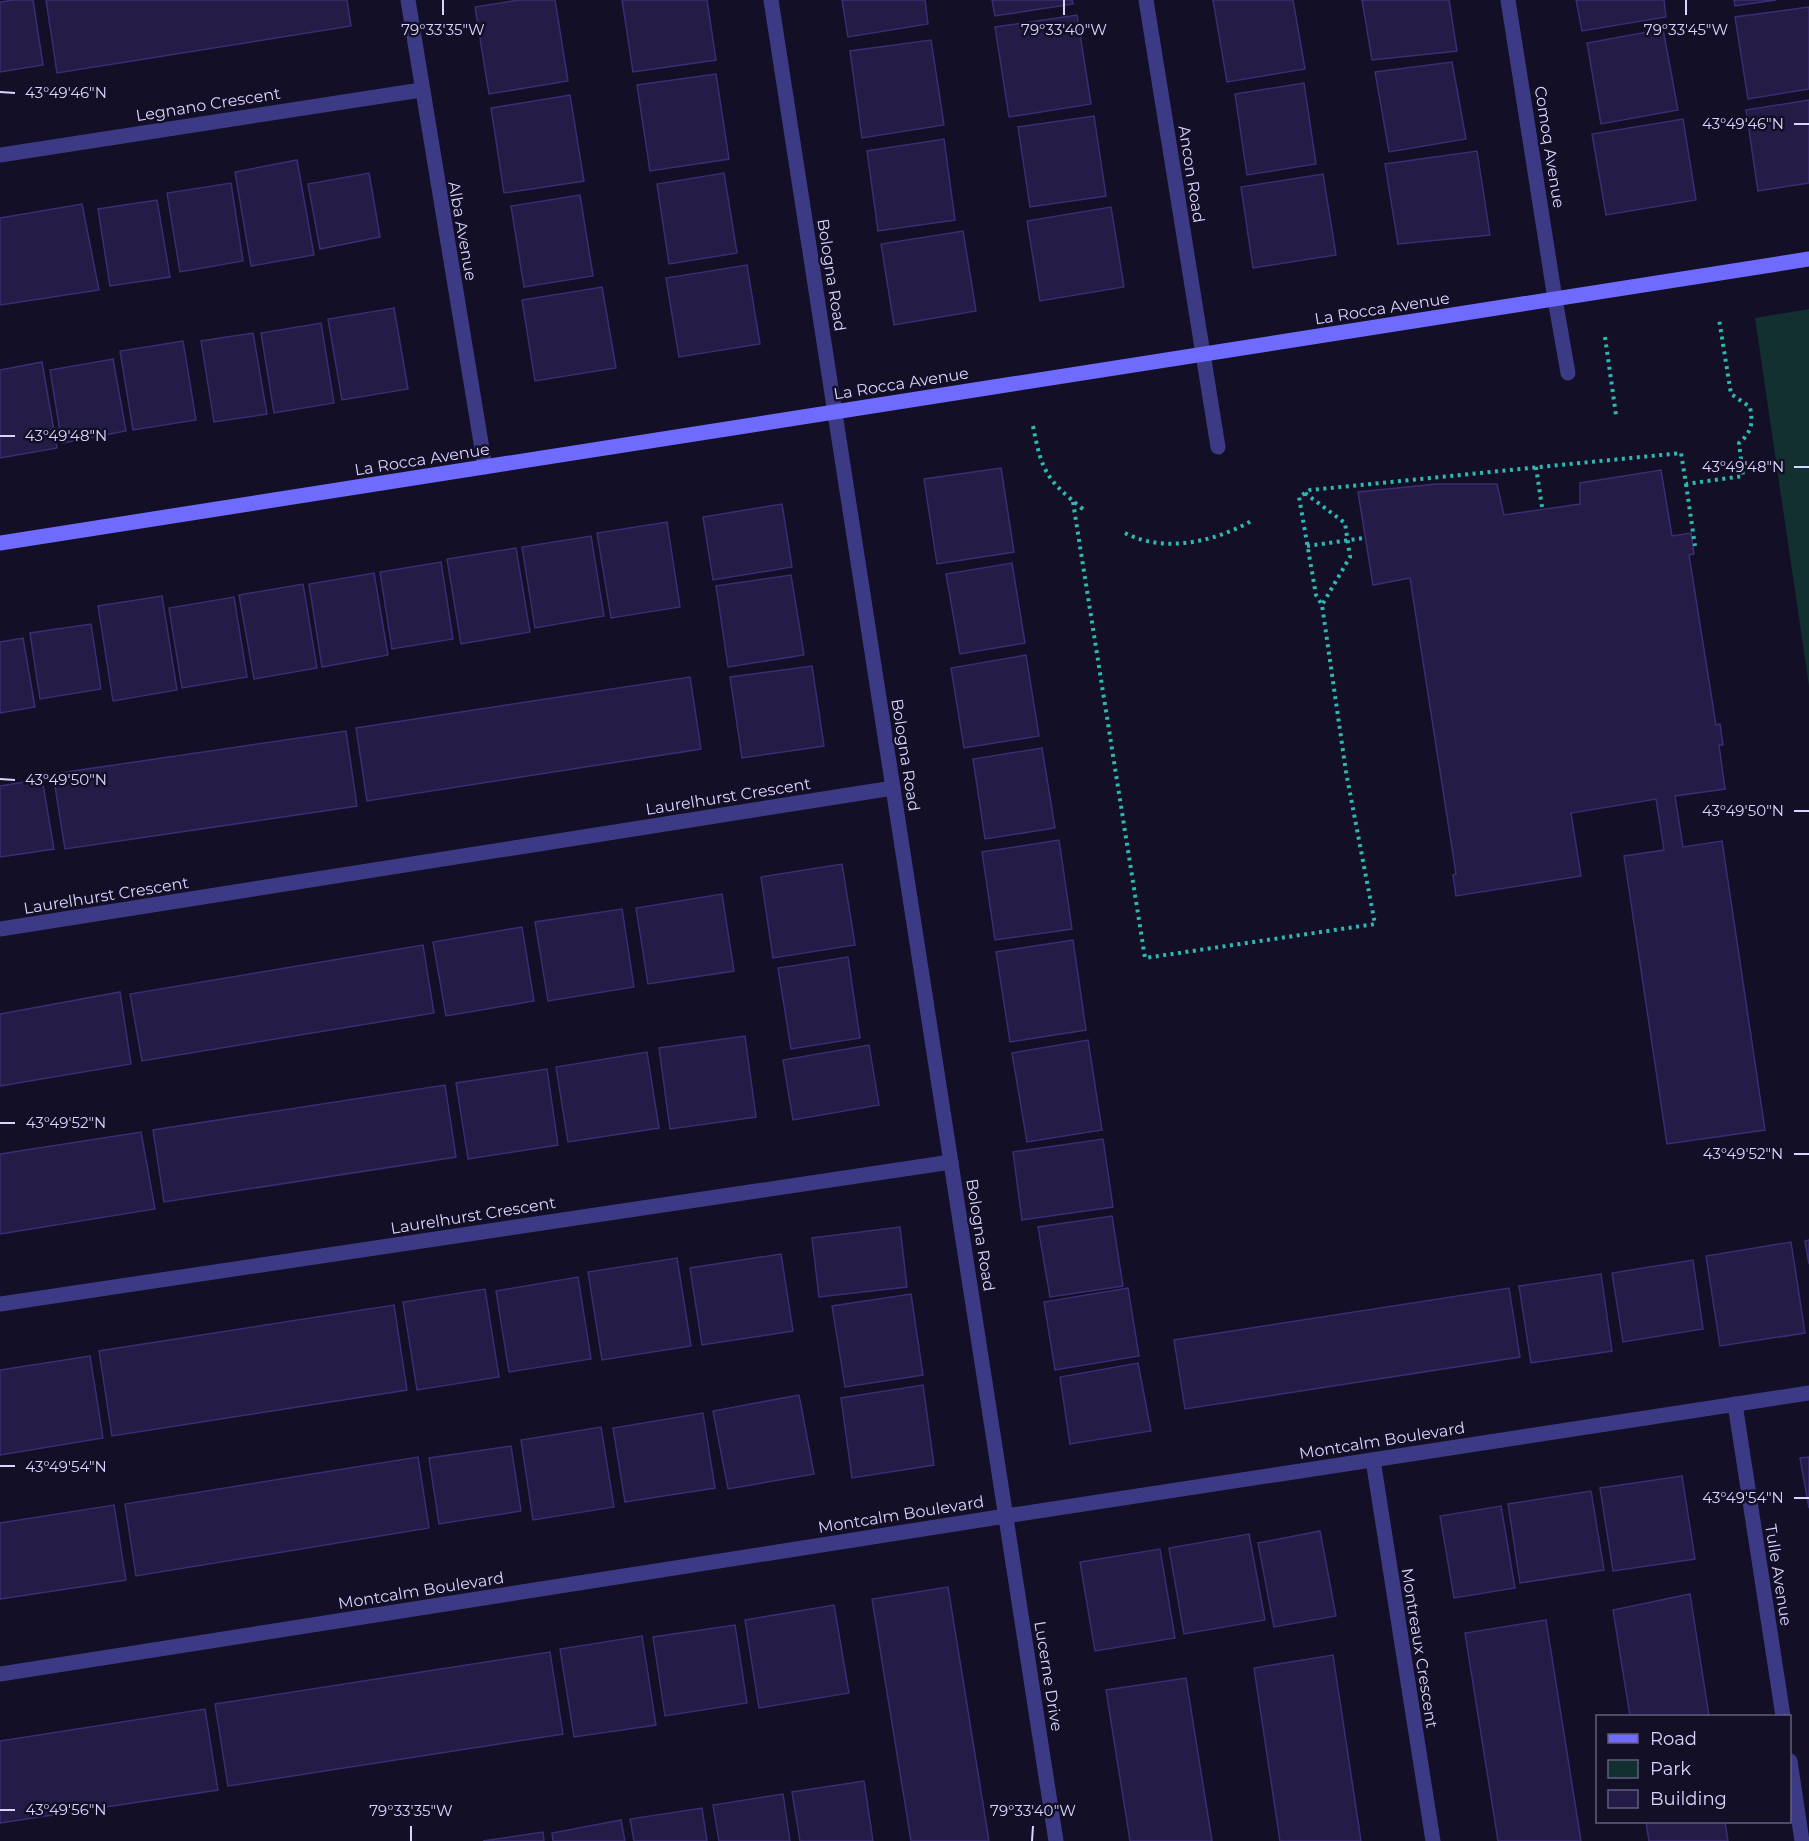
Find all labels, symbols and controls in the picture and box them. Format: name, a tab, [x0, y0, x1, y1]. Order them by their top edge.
text: 79°33'35"W	[401, 20, 485, 39]
text: 79°33'40"W	[1021, 20, 1107, 39]
text: 79°33'45"W	[1644, 20, 1728, 39]
text: 43°49'46"N	[25, 83, 107, 102]
street label: Legnano Crescent	[134, 84, 282, 125]
street label: Comoq Avenue	[1530, 85, 1569, 210]
text: 43°49'46"N	[1702, 114, 1784, 133]
street label: Ancon Road	[1174, 124, 1209, 224]
street label: Alba Avenue	[444, 180, 481, 282]
street label: Bologna Road	[813, 217, 850, 333]
street label: La Rocca Avenue	[1313, 288, 1451, 329]
street label: La Rocca Avenue	[832, 363, 970, 404]
text: 43°49'48"N	[25, 426, 107, 445]
street label: La Rocca Avenue	[353, 439, 491, 480]
text: 43°49'48"N	[1702, 457, 1784, 476]
street label: Bologna Road	[887, 697, 924, 813]
text: 43°49'50"N	[25, 770, 107, 789]
street label: Laurelhurst Crescent	[644, 774, 813, 819]
text: 43°49'50"N	[1702, 801, 1784, 820]
street label: Laurelhurst Crescent	[22, 873, 191, 918]
text: 43°49'52"N	[26, 1113, 106, 1132]
text: 43°49'52"N	[1703, 1144, 1783, 1163]
street label: Bologna Road	[962, 1177, 999, 1293]
street label: Laurelhurst Crescent	[389, 1193, 558, 1238]
street label: Montcalm Boulevard	[1298, 1418, 1466, 1463]
text: 43°49'54"N	[25, 1457, 107, 1476]
text: 43°49'54"N	[1702, 1488, 1784, 1507]
street label: Montcalm Boulevard	[817, 1492, 985, 1537]
street label: Tulle Avenue	[1761, 1523, 1796, 1627]
street label: Montreaux Crescent	[1397, 1567, 1442, 1730]
street label: Montcalm Boulevard	[337, 1568, 505, 1613]
street label: Lucerne Drive	[1030, 1620, 1067, 1733]
legend	[1596, 1715, 1791, 1823]
text: Road	[1650, 1728, 1697, 1750]
text: Park	[1650, 1758, 1691, 1780]
text: Building	[1650, 1788, 1727, 1810]
text: 43°49'56"N	[25, 1800, 107, 1819]
text: 79°33'35"W	[369, 1801, 453, 1820]
text: 79°33'40"W	[990, 1801, 1076, 1820]

